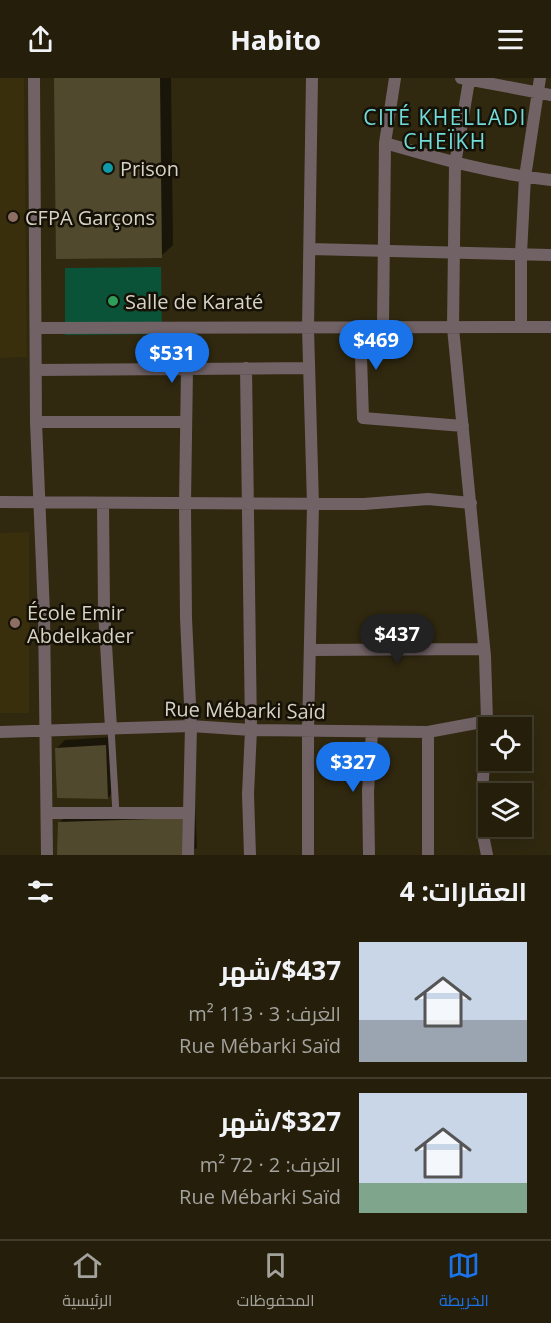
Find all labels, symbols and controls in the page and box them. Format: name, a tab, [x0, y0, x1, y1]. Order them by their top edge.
text: Habito	[230, 21, 321, 58]
icon: share	[24, 23, 57, 56]
icon: menu	[494, 23, 527, 56]
district label: CITÉ KHELLADI CHEÏKH	[363, 103, 527, 155]
place label: Prison	[120, 155, 179, 182]
marker: Prison	[101, 161, 115, 175]
place label: CFPA Garçons	[25, 204, 155, 231]
marker: CFPA Garçons	[6, 210, 20, 224]
place label: Salle de Karaté	[125, 288, 263, 315]
marker: Salle de Karaté	[106, 294, 120, 308]
pin: $469	[340, 320, 412, 371]
text: $469	[353, 326, 399, 353]
pin: $531	[136, 333, 208, 384]
text: $531	[149, 339, 195, 366]
place label: École Emir Abdelkader	[27, 599, 134, 649]
pin: $437	[361, 614, 433, 665]
marker: École Emir Abdelkader	[8, 616, 22, 630]
text: $437	[374, 620, 420, 647]
street label: Rue Mébarki Saïd	[164, 695, 326, 725]
map controls	[478, 717, 532, 837]
button: locate	[478, 717, 532, 771]
pin: $327	[317, 742, 389, 793]
text: $327	[330, 748, 376, 775]
button: layers	[478, 783, 532, 837]
text: العقارات: 4	[400, 873, 527, 909]
icon: filters	[24, 875, 57, 908]
text: $437/شهر	[220, 952, 341, 988]
icon: home	[407, 966, 479, 1038]
text: الغرف: 3 · 113 m²	[188, 1000, 341, 1027]
text: Rue Mébarki Saïd	[179, 1032, 341, 1059]
text: $327/شهر	[220, 1103, 341, 1139]
icon: home	[407, 1117, 479, 1189]
text: الغرف: 2 · 72 m²	[200, 1151, 341, 1178]
text: Rue Mébarki Saïd	[179, 1183, 341, 1210]
tab: الرئيسية	[62, 1249, 112, 1315]
tab: المحفوظات	[237, 1249, 315, 1315]
tab: الخريطة	[439, 1249, 489, 1315]

